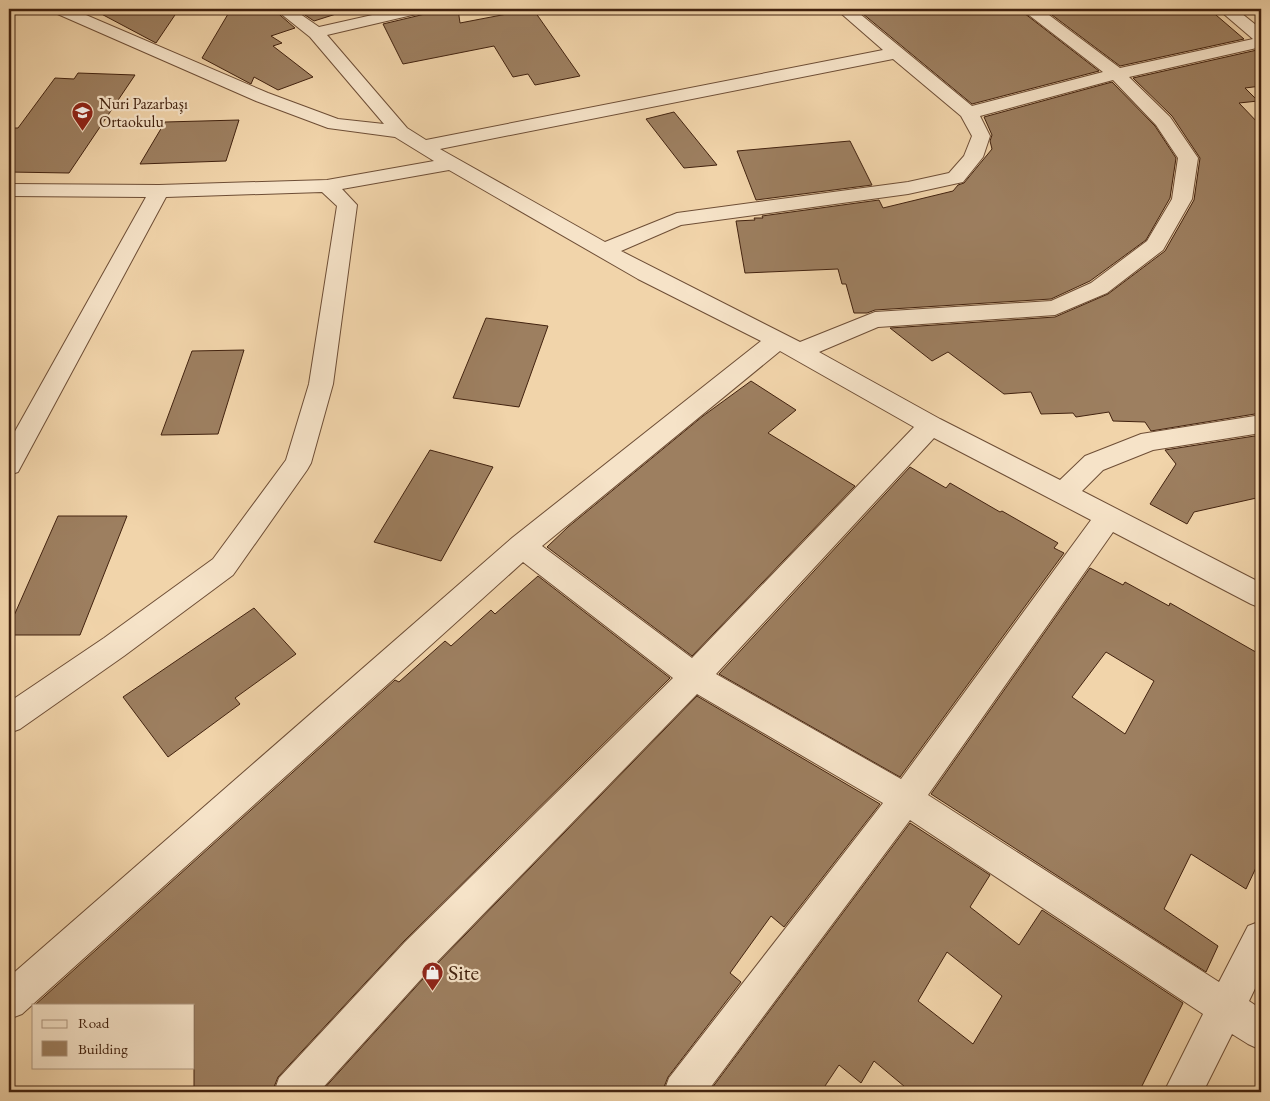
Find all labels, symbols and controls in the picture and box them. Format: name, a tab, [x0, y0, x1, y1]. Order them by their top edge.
place label: Nuri Pazarbaşı Ortaokulu	[99, 93, 188, 132]
school or university icon: Nuri Pazarbaşı Ortaokulu	[71, 100, 95, 131]
place label: Site	[448, 958, 480, 987]
shop icon: Site	[420, 960, 444, 991]
legend	[32, 1004, 195, 1068]
text: Road	[78, 1013, 110, 1032]
text: Building	[78, 1039, 128, 1058]

